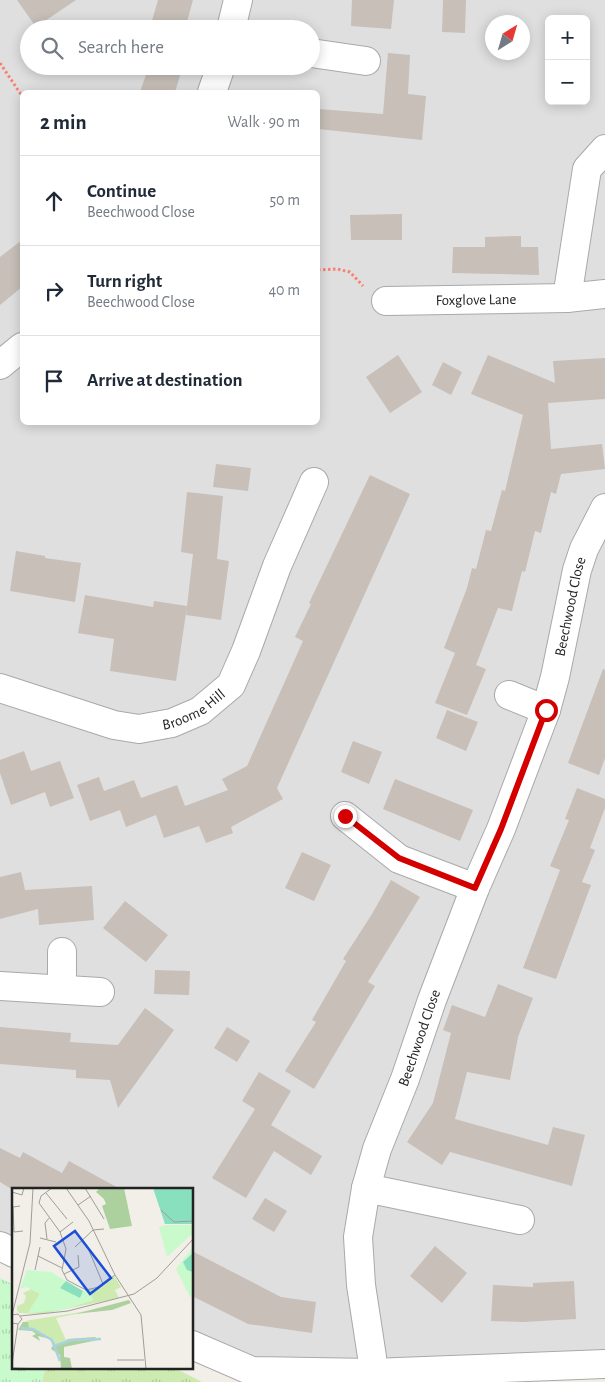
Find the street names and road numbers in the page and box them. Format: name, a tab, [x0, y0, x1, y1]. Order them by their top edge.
street label: Foxglove Lane	[435, 292, 517, 308]
street label: Beechwood Close	[552, 555, 589, 658]
street label: Broome Hill	[161, 686, 228, 733]
street label: Beechwood Close	[396, 987, 443, 1089]

